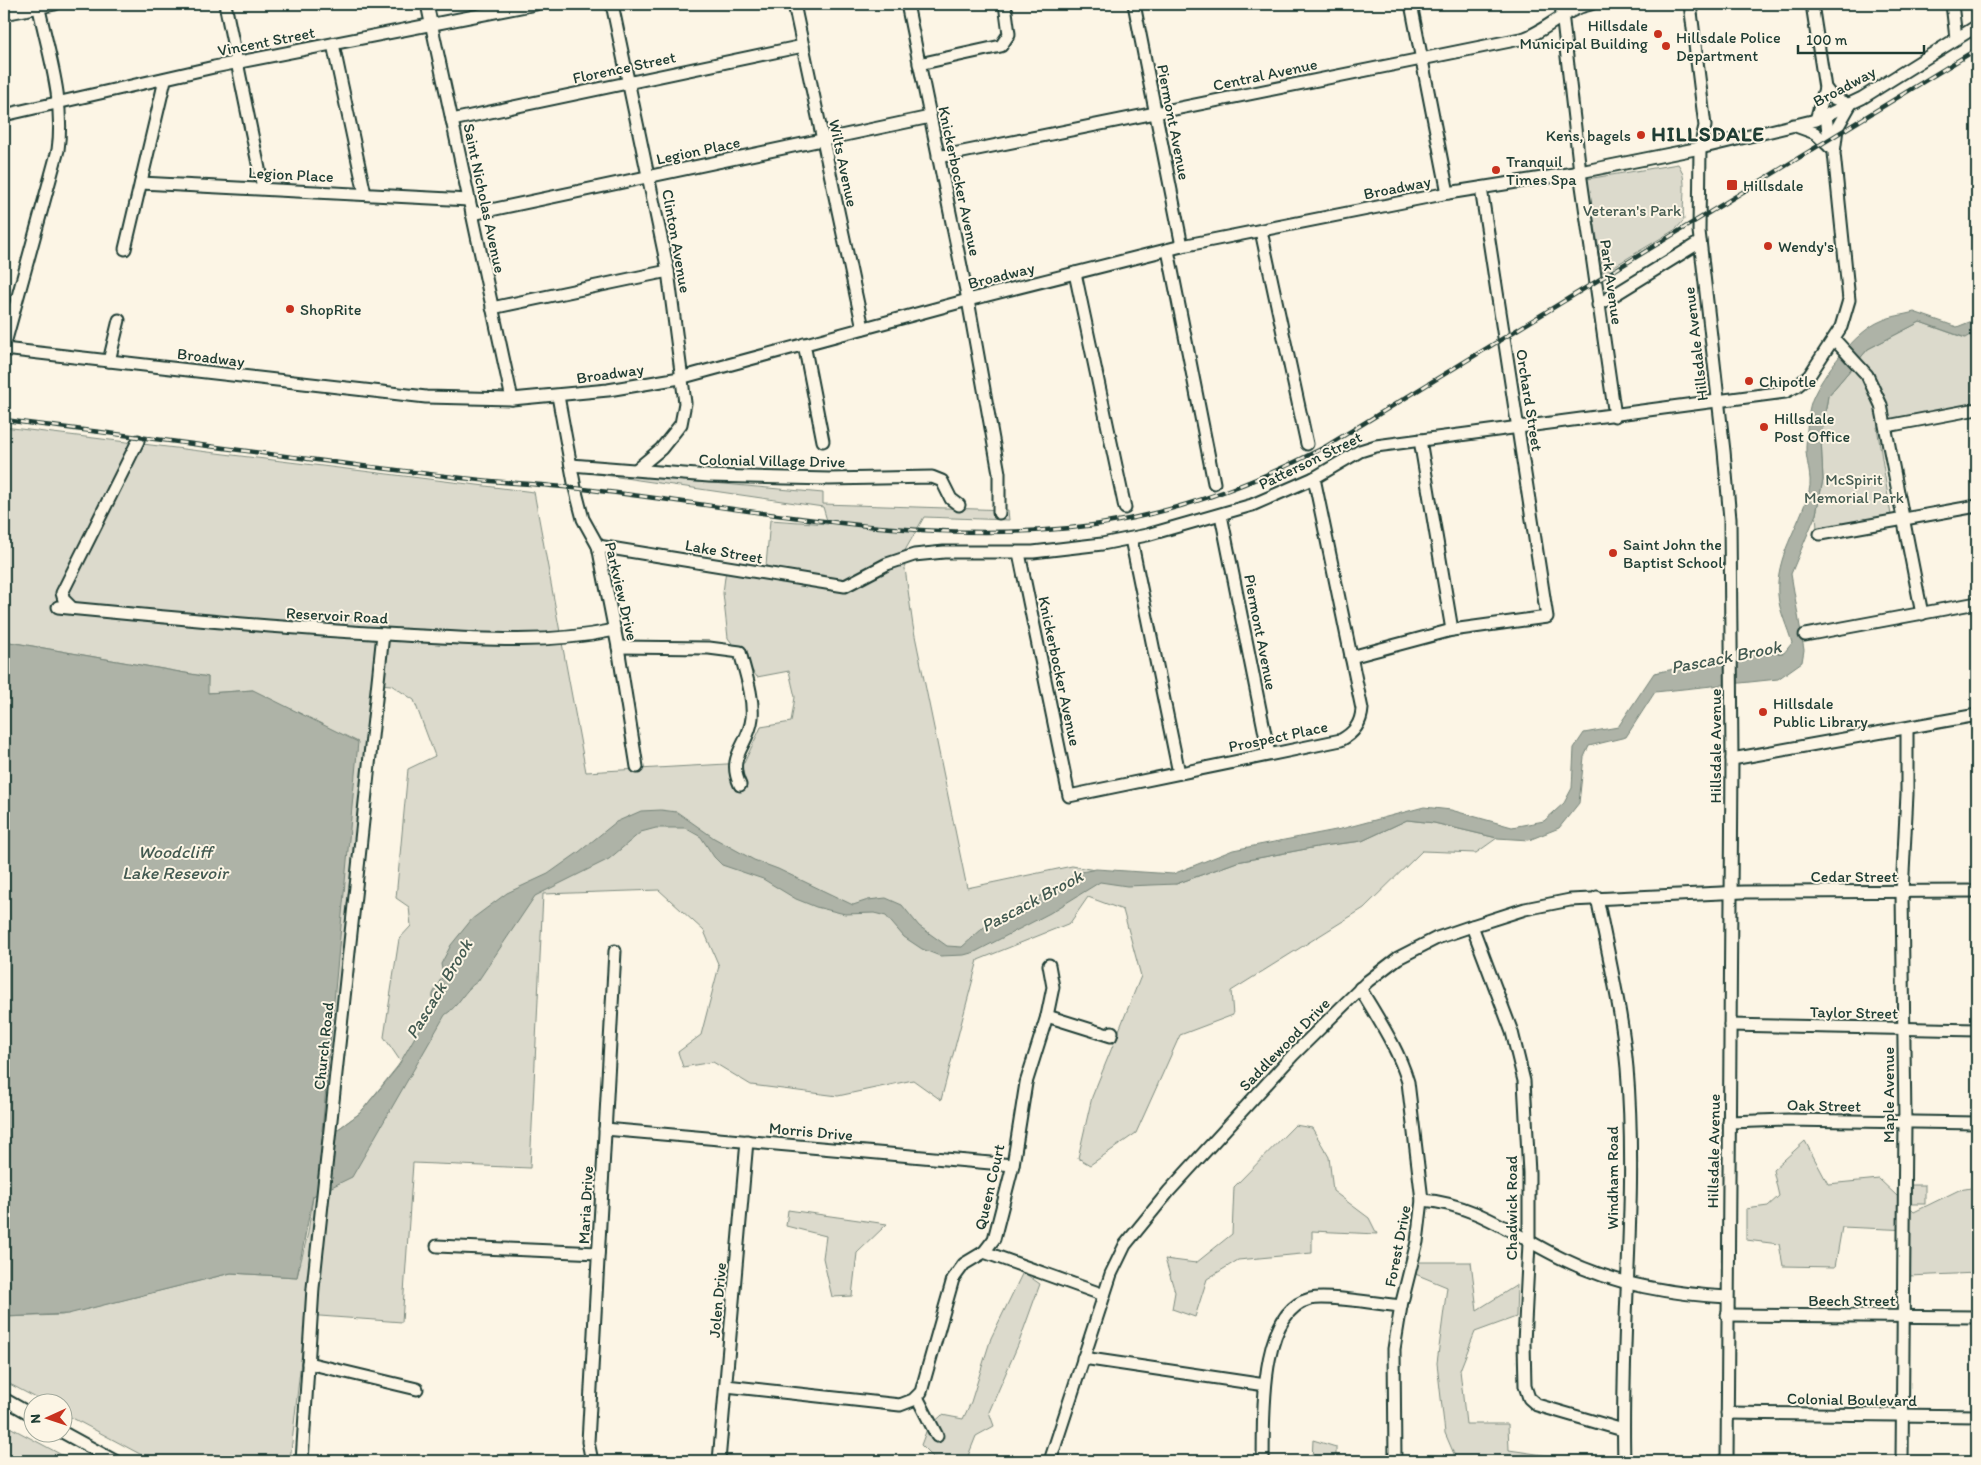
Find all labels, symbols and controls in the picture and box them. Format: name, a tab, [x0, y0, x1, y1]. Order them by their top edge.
place label: Hillsdale Municipal Building	[1520, 16, 1649, 53]
scale bar	[1798, 22, 1925, 54]
street label: Vincent Street	[216, 23, 316, 60]
marker: Hillsdale Municipal Building	[1652, 28, 1664, 40]
place label: Hillsdale Police Department	[1676, 28, 1781, 65]
text: 100 m	[1806, 31, 1848, 49]
marker: Hillsdale Police Department	[1660, 40, 1672, 52]
street label: Florence Street	[571, 47, 677, 88]
street label: Central Avenue	[1211, 54, 1319, 95]
street label: Broadway	[1810, 62, 1879, 111]
street label: Piermont Avenue	[1153, 63, 1194, 182]
street label: Knickerbocker Avenue	[934, 104, 985, 258]
street label: Wilts Avenue	[825, 118, 862, 209]
district label: HILLSDALE	[1651, 121, 1765, 146]
street label: Saint Nicholas Avenue	[459, 122, 510, 275]
place label: Kens, bagels	[1546, 126, 1631, 145]
marker: Kens, bagels	[1635, 129, 1647, 141]
street label: Legion Place	[654, 132, 742, 169]
place label: Tranquil Times Spa	[1506, 152, 1577, 189]
street label: Legion Place	[248, 163, 334, 186]
marker: Tranquil Times Spa	[1490, 164, 1502, 176]
street label: Broadway	[1362, 172, 1433, 203]
place label: Hillsdale	[1743, 176, 1804, 195]
marker: Hillsdale	[1725, 178, 1739, 192]
street label: Clinton Avenue	[658, 188, 695, 294]
park label: Veteran's Park	[1583, 201, 1682, 220]
place label: Wendy's	[1778, 237, 1834, 256]
street label: Park Avenue	[1596, 238, 1627, 326]
marker: Wendy's	[1762, 240, 1774, 252]
street label: Broadway	[966, 258, 1037, 293]
street label: Hillsdale Avenue	[1679, 286, 1712, 402]
place label: ShopRite	[300, 300, 362, 319]
marker: ShopRite	[284, 303, 296, 315]
street label: Broadway	[176, 344, 246, 371]
street label: Orchard Street	[1512, 348, 1547, 453]
street label: Broadway	[575, 359, 646, 388]
place label: Chipotle	[1759, 372, 1817, 391]
marker: Chipotle	[1743, 375, 1755, 387]
place label: Hillsdale Post Office	[1774, 409, 1850, 446]
marker: Hillsdale Post Office	[1758, 421, 1770, 433]
street label: Patterson Street	[1255, 427, 1365, 494]
street label: Colonial Village Drive	[698, 450, 846, 471]
park label: McSpirit Memorial Park	[1804, 470, 1904, 507]
street label: Lake Street	[684, 535, 764, 568]
place label: Saint John the Baptist School	[1623, 535, 1723, 572]
street label: Parkview Drive	[601, 540, 642, 642]
marker: Saint John the Baptist School	[1607, 547, 1619, 559]
street label: Piermont Avenue	[1240, 573, 1281, 692]
street label: Knickerbocker Avenue	[1034, 594, 1085, 748]
street label: Reservoir Road	[285, 603, 389, 628]
water label: Pascack Brook	[1669, 635, 1785, 678]
street label: Hillsdale Avenue	[1706, 688, 1725, 803]
place label: Hillsdale Public Library	[1773, 694, 1868, 731]
marker: Hillsdale Public Library	[1757, 706, 1769, 718]
street label: Prospect Place	[1227, 717, 1330, 756]
water label: Woodcliff Lake Resevoir	[122, 841, 230, 884]
water label: Pascack Brook	[977, 864, 1088, 937]
street label: Cedar Street	[1811, 867, 1897, 886]
water label: Pascack Brook	[401, 934, 478, 1043]
street label: Saddlewood Drive	[1235, 994, 1334, 1095]
street label: Church Road	[309, 1001, 338, 1091]
street label: Taylor Street	[1810, 1002, 1898, 1023]
street label: Maple Avenue	[1879, 1047, 1898, 1143]
street label: Hillsdale Avenue	[1703, 1093, 1724, 1209]
street label: Oak Street	[1787, 1095, 1861, 1116]
street label: Morris Drive	[768, 1118, 854, 1145]
street label: Windham Road	[1603, 1126, 1622, 1230]
street label: Queen Court	[970, 1142, 1009, 1232]
street label: Chadwick Road	[1502, 1155, 1521, 1260]
street label: Maria Drive	[574, 1165, 597, 1245]
street label: Forest Drive	[1380, 1204, 1415, 1288]
street label: Jolen Drive	[705, 1262, 730, 1339]
street label: Beech Street	[1808, 1291, 1896, 1310]
street label: Colonial Boulevard	[1787, 1389, 1917, 1410]
north arrow	[22, 1392, 72, 1442]
text: N	[27, 1413, 44, 1424]

